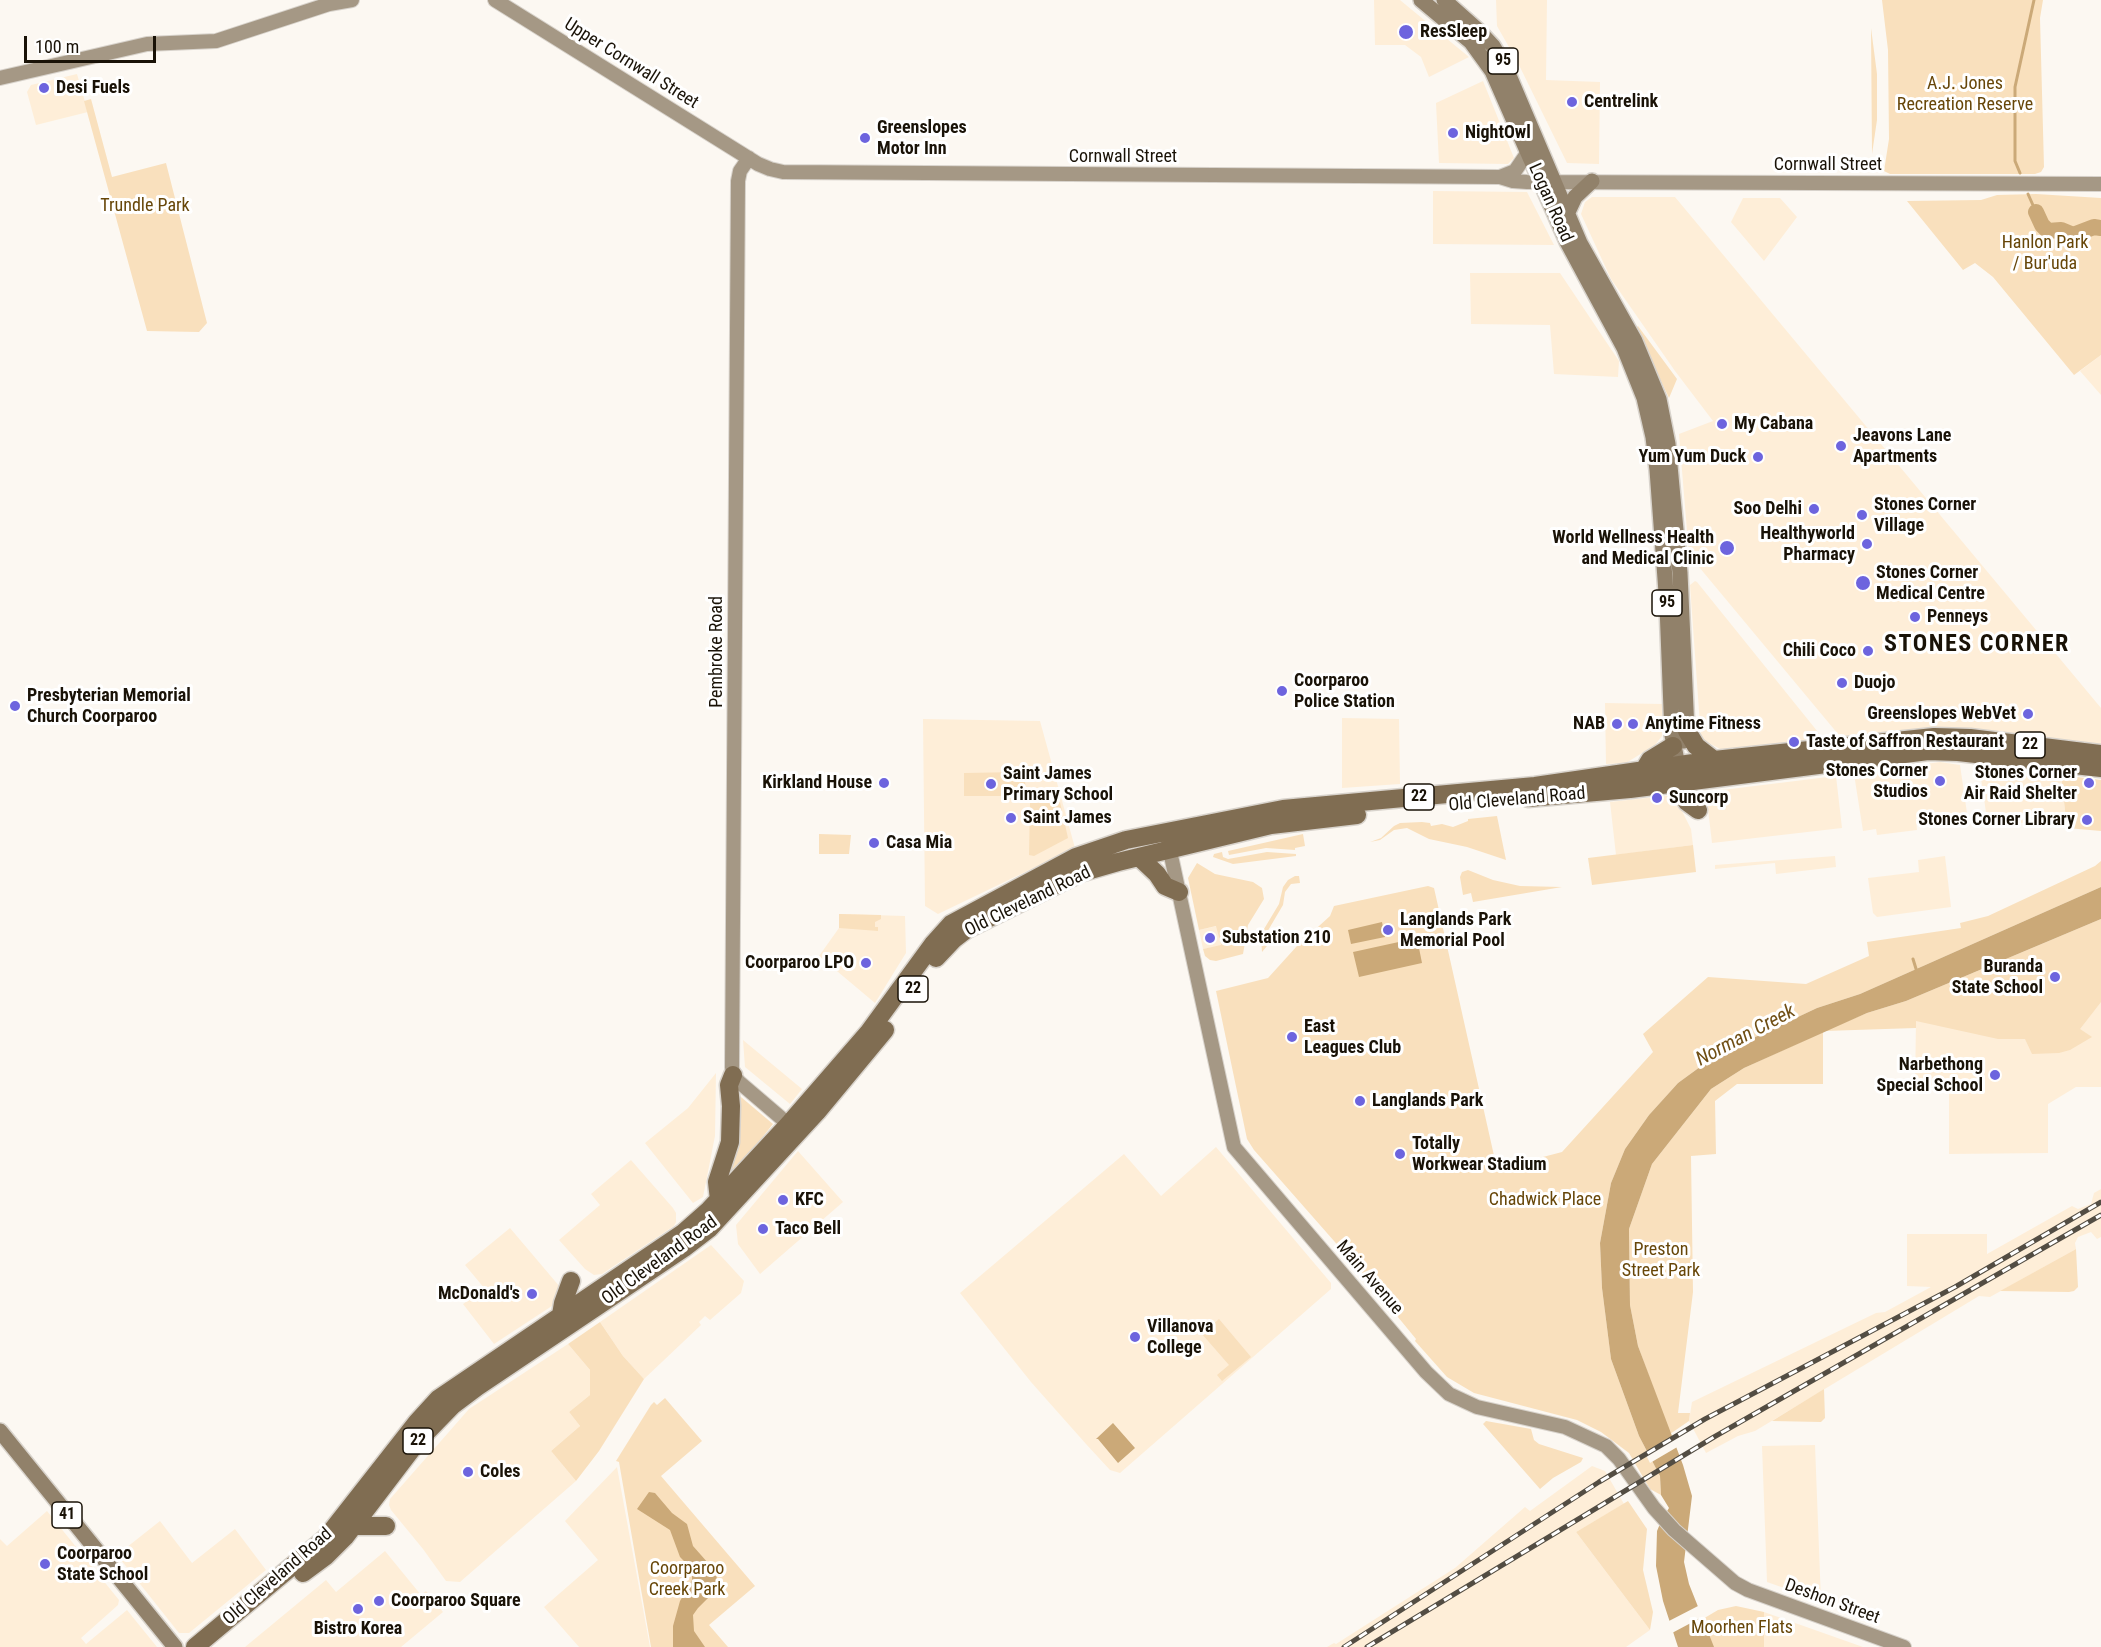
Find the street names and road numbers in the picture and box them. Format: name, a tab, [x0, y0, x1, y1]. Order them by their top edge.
street label: Upper Cornwall Street	[560, 14, 702, 114]
road number: 95	[1488, 48, 1518, 74]
street label: Cornwall Street	[1069, 146, 1177, 168]
street label: Cornwall Street	[1774, 154, 1882, 176]
street label: Logan Road	[1523, 160, 1577, 246]
road number: 95	[1652, 590, 1682, 616]
street label: Pembroke Road	[706, 596, 728, 708]
road number: 22	[2015, 732, 2045, 758]
street label: Old Cleveland Road	[1448, 783, 1586, 817]
road number: 22	[1404, 784, 1434, 810]
street label: Old Cleveland Road	[962, 862, 1094, 942]
road number: 22	[898, 976, 928, 1002]
street label: Old Cleveland Road	[598, 1212, 722, 1310]
street label: Main Avenue	[1331, 1237, 1407, 1319]
road number: 22	[403, 1428, 433, 1454]
road number: 41	[52, 1502, 82, 1528]
street label: Old Cleveland Road	[219, 1524, 337, 1630]
street label: Deshon Street	[1781, 1575, 1883, 1629]

